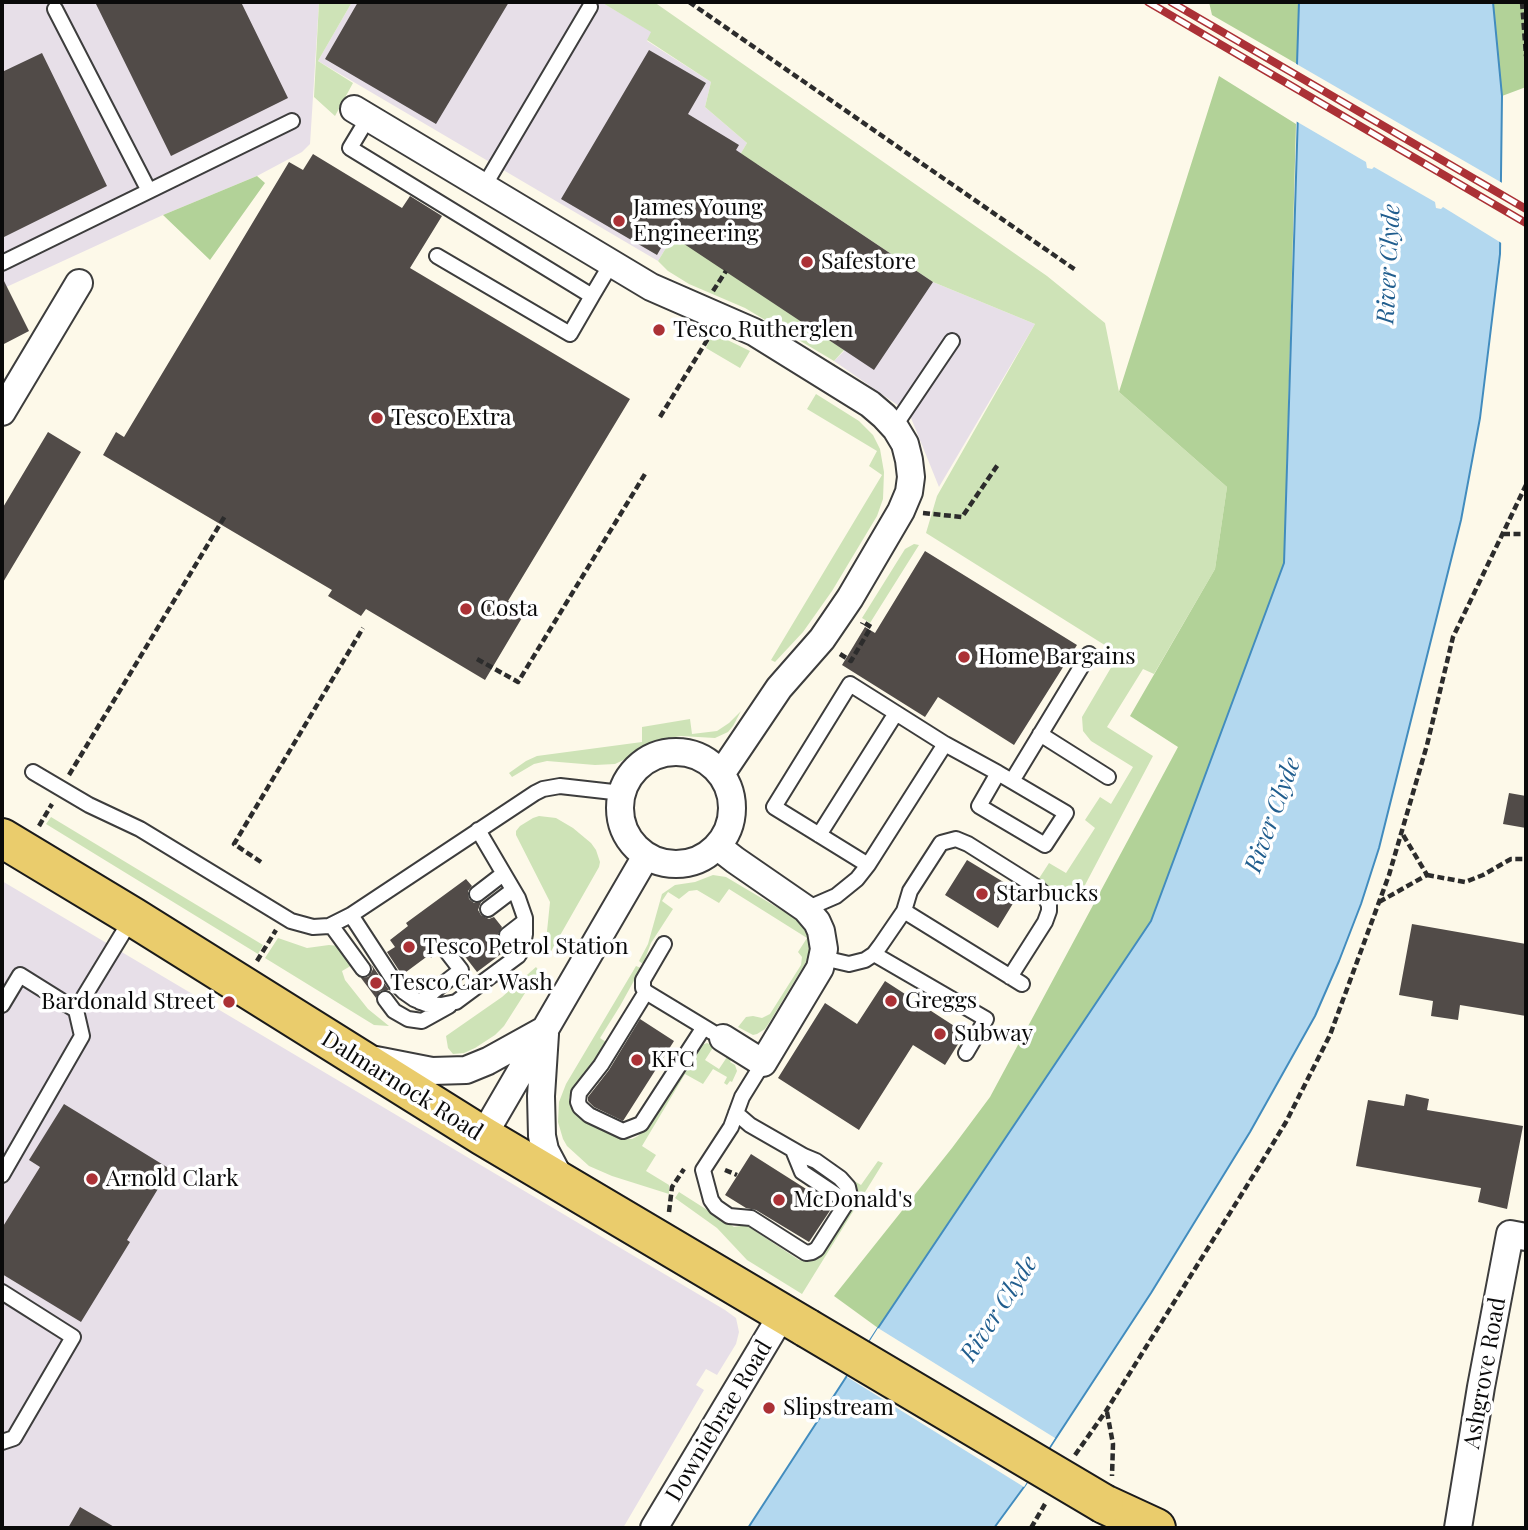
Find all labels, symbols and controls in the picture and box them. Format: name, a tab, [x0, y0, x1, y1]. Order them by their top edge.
place label: James Young Engineering	[633, 194, 763, 248]
water label: River Clyde	[1371, 203, 1407, 325]
marker: James Young Engineering	[611, 213, 627, 229]
place label: Safestore	[821, 248, 916, 276]
marker: Safestore	[799, 254, 815, 270]
place label: Tesco Rutherglen	[673, 316, 853, 344]
marker: Tesco Rutherglen	[651, 322, 667, 338]
place label: Tesco Extra	[391, 404, 511, 432]
marker: Tesco Extra	[369, 410, 385, 426]
place label: Costa	[480, 595, 538, 623]
marker: Costa	[458, 601, 474, 617]
place label: Home Bargains	[978, 643, 1136, 671]
marker: Home Bargains	[956, 649, 972, 665]
water label: River Clyde	[1239, 754, 1307, 876]
place label: Starbucks	[996, 880, 1098, 908]
marker: Starbucks	[974, 886, 990, 902]
place label: Tesco Petrol Station	[423, 933, 628, 961]
marker: Tesco Petrol Station	[401, 939, 417, 955]
place label: Tesco Car Wash	[390, 969, 553, 997]
marker: Tesco Car Wash	[368, 975, 384, 991]
place label: Greggs	[905, 987, 977, 1015]
place label: Bardonald Street	[41, 988, 215, 1016]
marker: Greggs	[883, 993, 899, 1009]
marker: Bardonald Street	[221, 994, 237, 1010]
place label: Subway	[954, 1020, 1033, 1048]
street label: Dalmarnock Road	[316, 1025, 488, 1147]
marker: Subway	[932, 1026, 948, 1042]
place label: KFC	[651, 1046, 695, 1074]
marker: KFC	[629, 1052, 645, 1068]
place label: Arnold Clark	[106, 1165, 239, 1193]
marker: Arnold Clark	[84, 1171, 100, 1187]
place label: McDonald's	[793, 1186, 913, 1214]
marker: McDonald's	[771, 1192, 787, 1208]
water label: River Clyde	[954, 1251, 1044, 1367]
street label: Ashgrove Road	[1458, 1295, 1512, 1451]
street label: Downiebrae Road	[660, 1335, 778, 1507]
place label: Slipstream	[783, 1394, 894, 1422]
marker: Slipstream	[761, 1400, 777, 1416]

